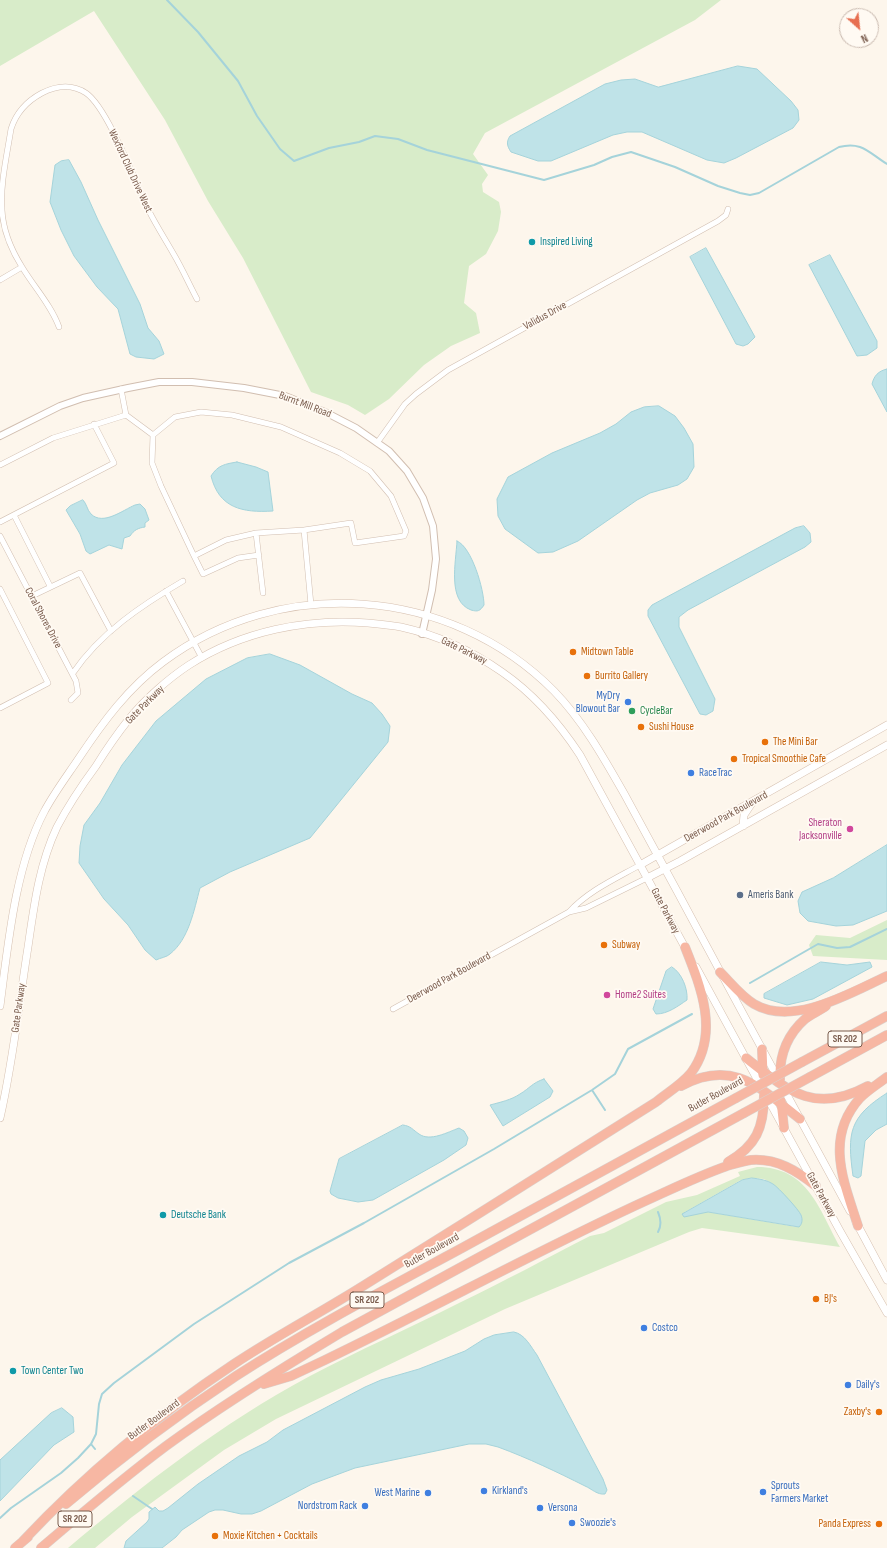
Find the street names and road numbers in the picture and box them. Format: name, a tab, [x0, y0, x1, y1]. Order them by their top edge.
street label: Wexford Club Drive West	[105, 127, 155, 215]
street label: Validus Drive	[521, 299, 569, 333]
street label: Burnt Mill Road	[277, 389, 333, 421]
street label: Coral Shores Drive	[21, 585, 65, 651]
street label: Gate Parkway	[439, 634, 489, 668]
street label: Gate Parkway	[123, 683, 167, 727]
street label: Deerwood Park Boulevard	[682, 789, 770, 845]
street label: Gate Parkway	[648, 886, 682, 936]
street label: Deerwood Park Boulevard	[405, 950, 493, 1006]
street label: Gate Parkway	[9, 982, 29, 1034]
road number: SR 202	[828, 1031, 862, 1047]
street label: Butler Boulevard	[686, 1075, 746, 1115]
street label: Gate Parkway	[803, 1170, 839, 1220]
street label: Butler Boulevard	[402, 1231, 462, 1271]
road number: SR 202	[350, 1292, 384, 1308]
street label: Butler Boulevard	[126, 1397, 182, 1443]
road number: SR 202	[58, 1511, 92, 1527]

